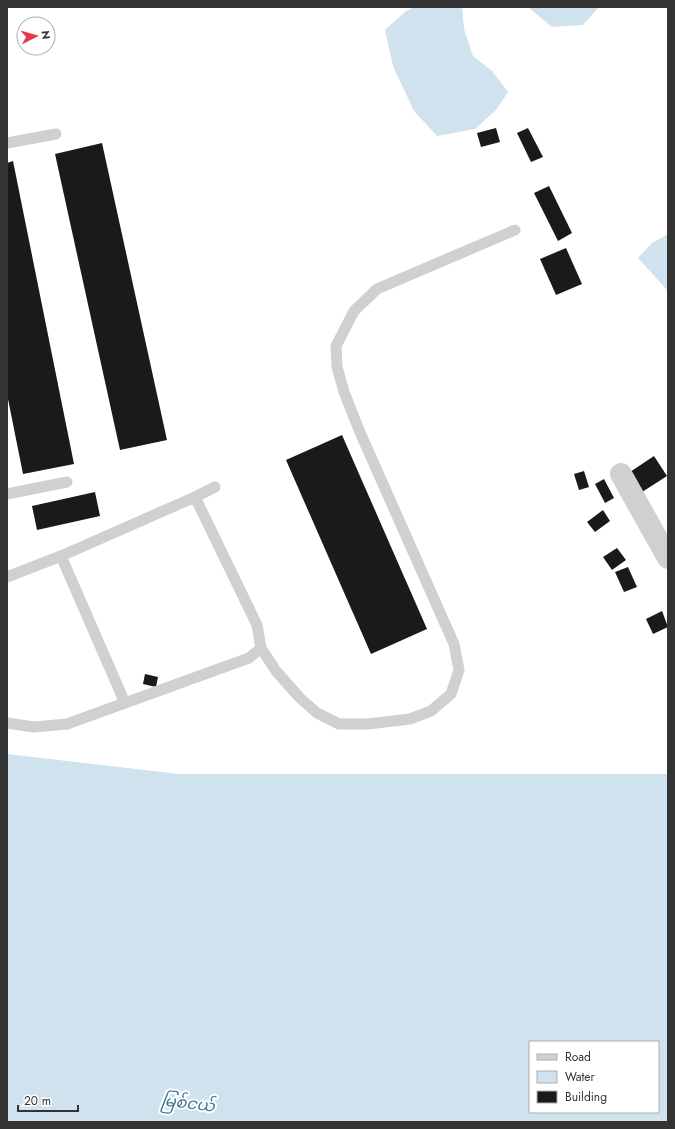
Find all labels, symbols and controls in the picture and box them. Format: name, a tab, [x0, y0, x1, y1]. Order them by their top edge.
north arrow	[16, 16, 56, 56]
text: N	[38, 30, 54, 40]
legend	[529, 1041, 659, 1113]
text: Road	[565, 1048, 591, 1066]
text: Water	[565, 1068, 596, 1086]
scale bar	[18, 1087, 78, 1113]
water label: မြစ်ငယ်	[160, 1088, 218, 1120]
text: Building	[565, 1088, 607, 1106]
text: 20 m	[24, 1092, 51, 1110]

